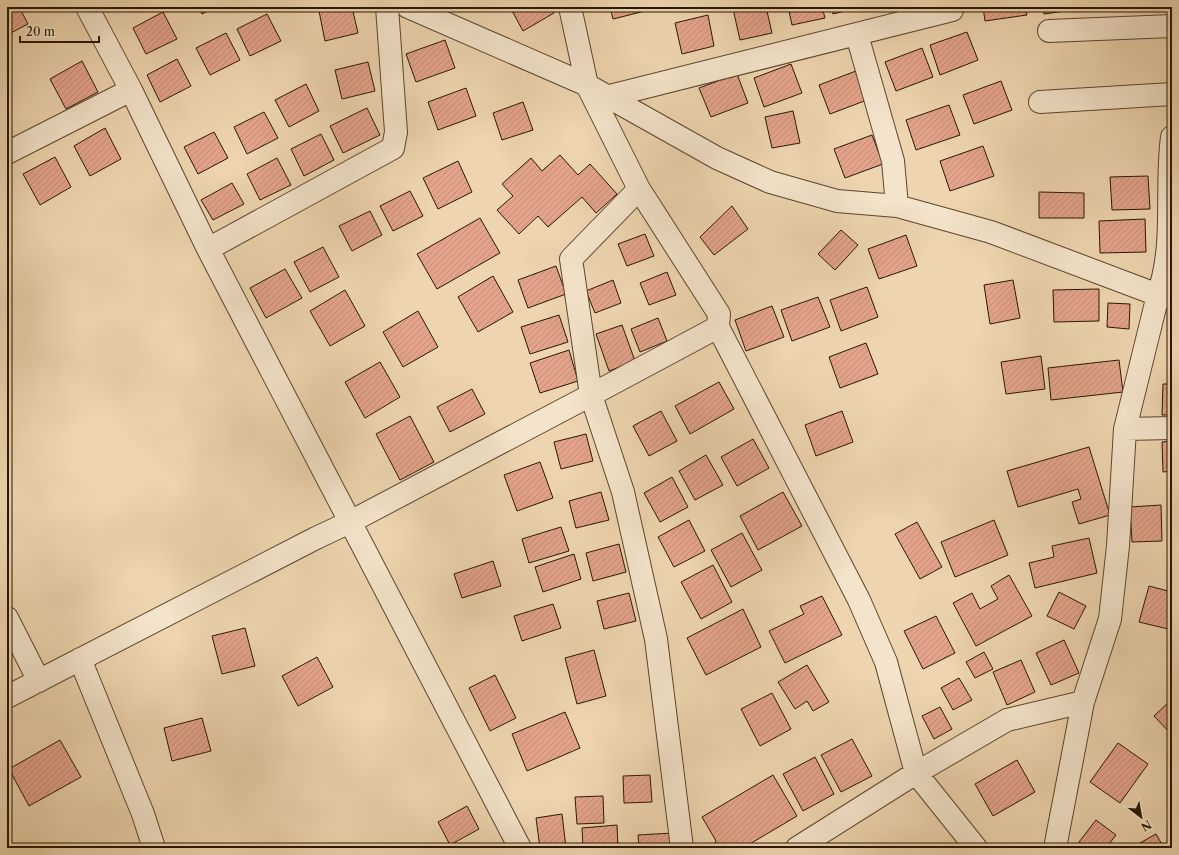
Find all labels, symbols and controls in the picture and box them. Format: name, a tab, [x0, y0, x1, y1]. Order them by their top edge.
scale bar	[20, 18, 99, 44]
text: 20 m	[26, 24, 55, 39]
north arrow	[1121, 797, 1161, 837]
text: N	[1138, 817, 1154, 834]

